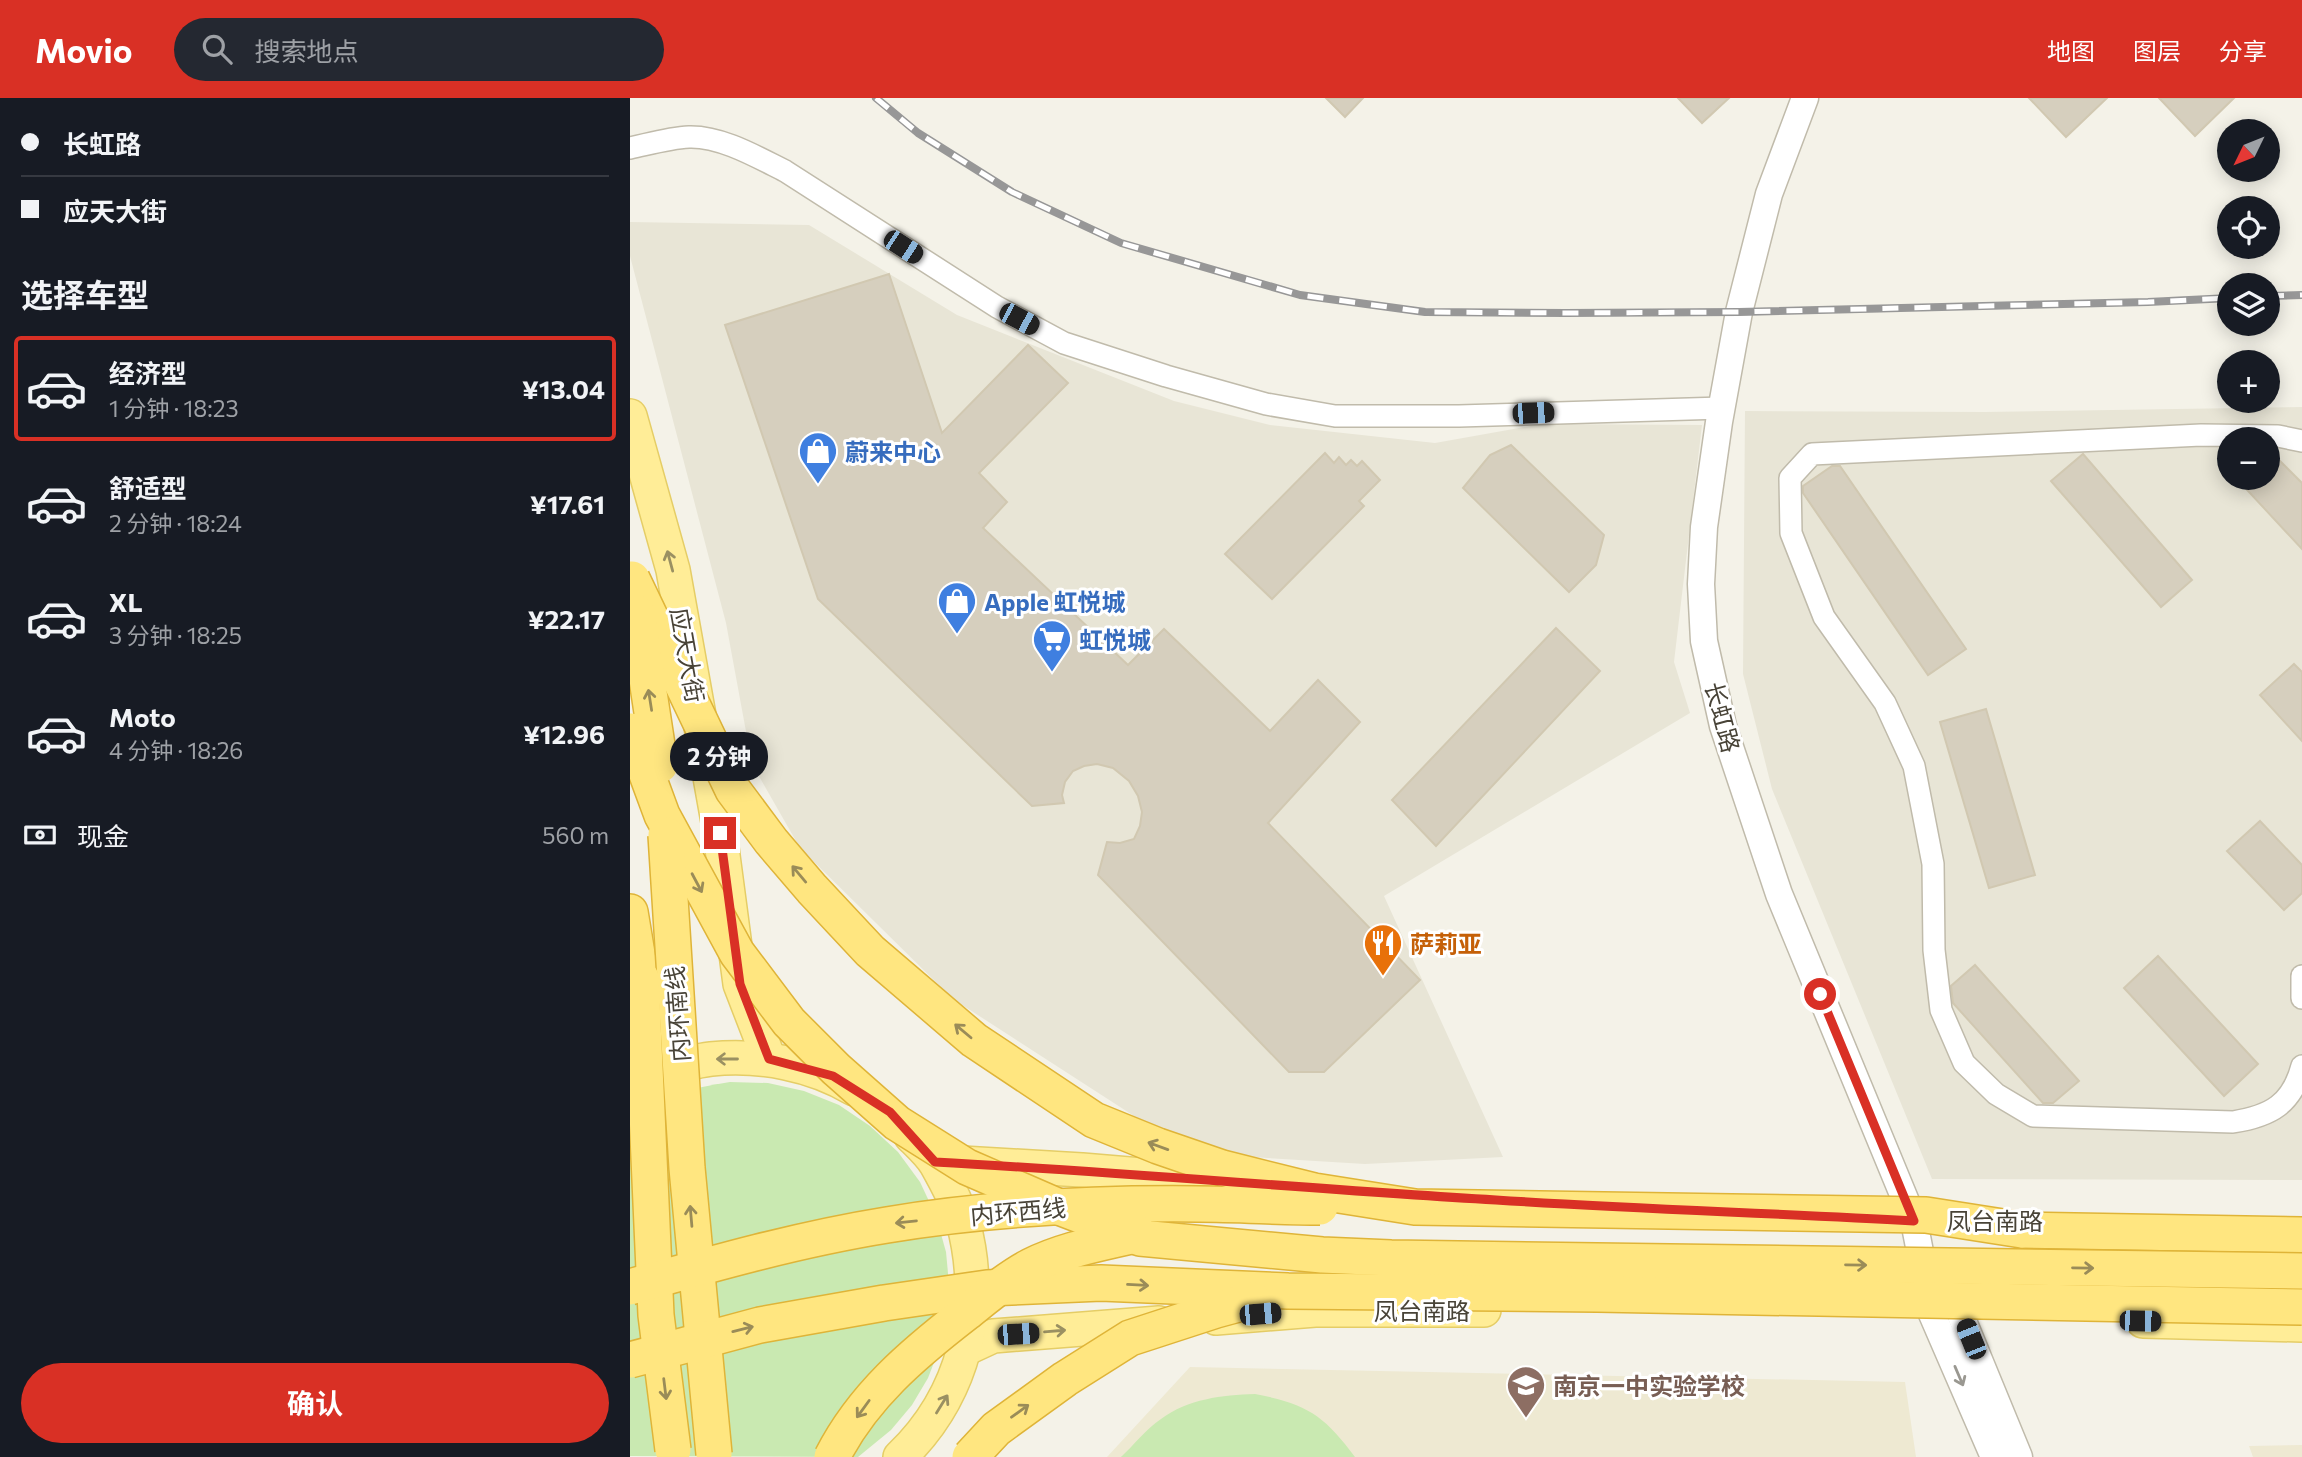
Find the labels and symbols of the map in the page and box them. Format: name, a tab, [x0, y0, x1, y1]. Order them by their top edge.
north arrow	[2217, 119, 2280, 182]
car	[880, 227, 927, 267]
car	[996, 300, 1043, 338]
car	[1512, 402, 1555, 424]
shop icon: 蔚来中心	[797, 430, 839, 485]
place label: 蔚来中心	[845, 437, 941, 466]
one-way arrow	[663, 550, 676, 573]
shop icon: Apple 虹悦城	[936, 580, 978, 635]
place label: Apple 虹悦城	[984, 587, 1125, 616]
street label: 应天大街	[665, 605, 711, 705]
supermarket icon: 虹悦城	[1031, 618, 1073, 673]
place label: 虹悦城	[1079, 625, 1151, 654]
street label: 长虹路	[1700, 678, 1746, 756]
one-way arrow	[644, 689, 657, 711]
callout: 2 分钟	[671, 732, 769, 780]
route end	[704, 817, 736, 849]
one-way arrow	[791, 866, 807, 884]
one-way arrow	[691, 872, 704, 893]
restaurant icon: 萨莉亚	[1362, 922, 1404, 977]
place label: 萨莉亚	[1410, 929, 1482, 958]
street label: 内环南线	[659, 965, 695, 1063]
route start	[1804, 978, 1836, 1010]
one-way arrow	[954, 1024, 972, 1040]
one-way arrow	[716, 1052, 739, 1066]
one-way arrow	[1148, 1138, 1170, 1151]
street label: 内环西线	[969, 1192, 1067, 1230]
one-way arrow	[684, 1205, 697, 1228]
street label: 凤台南路	[1947, 1206, 2043, 1235]
one-way arrow	[895, 1216, 918, 1229]
one-way arrow	[1844, 1258, 1867, 1272]
one-way arrow	[2071, 1261, 2094, 1275]
one-way arrow	[1127, 1278, 1150, 1291]
street label: 凤台南路	[1374, 1296, 1470, 1325]
car	[1239, 1302, 1282, 1326]
car	[2119, 1310, 2162, 1332]
car	[1954, 1316, 1989, 1362]
one-way arrow	[731, 1322, 754, 1335]
car	[997, 1322, 1040, 1346]
one-way arrow	[1043, 1324, 1066, 1337]
school or university icon: 南京一中实验学校	[1505, 1364, 1547, 1419]
one-way arrow	[1953, 1365, 1966, 1386]
place label: 南京一中实验学校	[1553, 1371, 1745, 1400]
one-way arrow	[659, 1377, 672, 1399]
one-way arrow	[935, 1394, 949, 1414]
one-way arrow	[856, 1399, 871, 1418]
one-way arrow	[1011, 1404, 1030, 1419]

